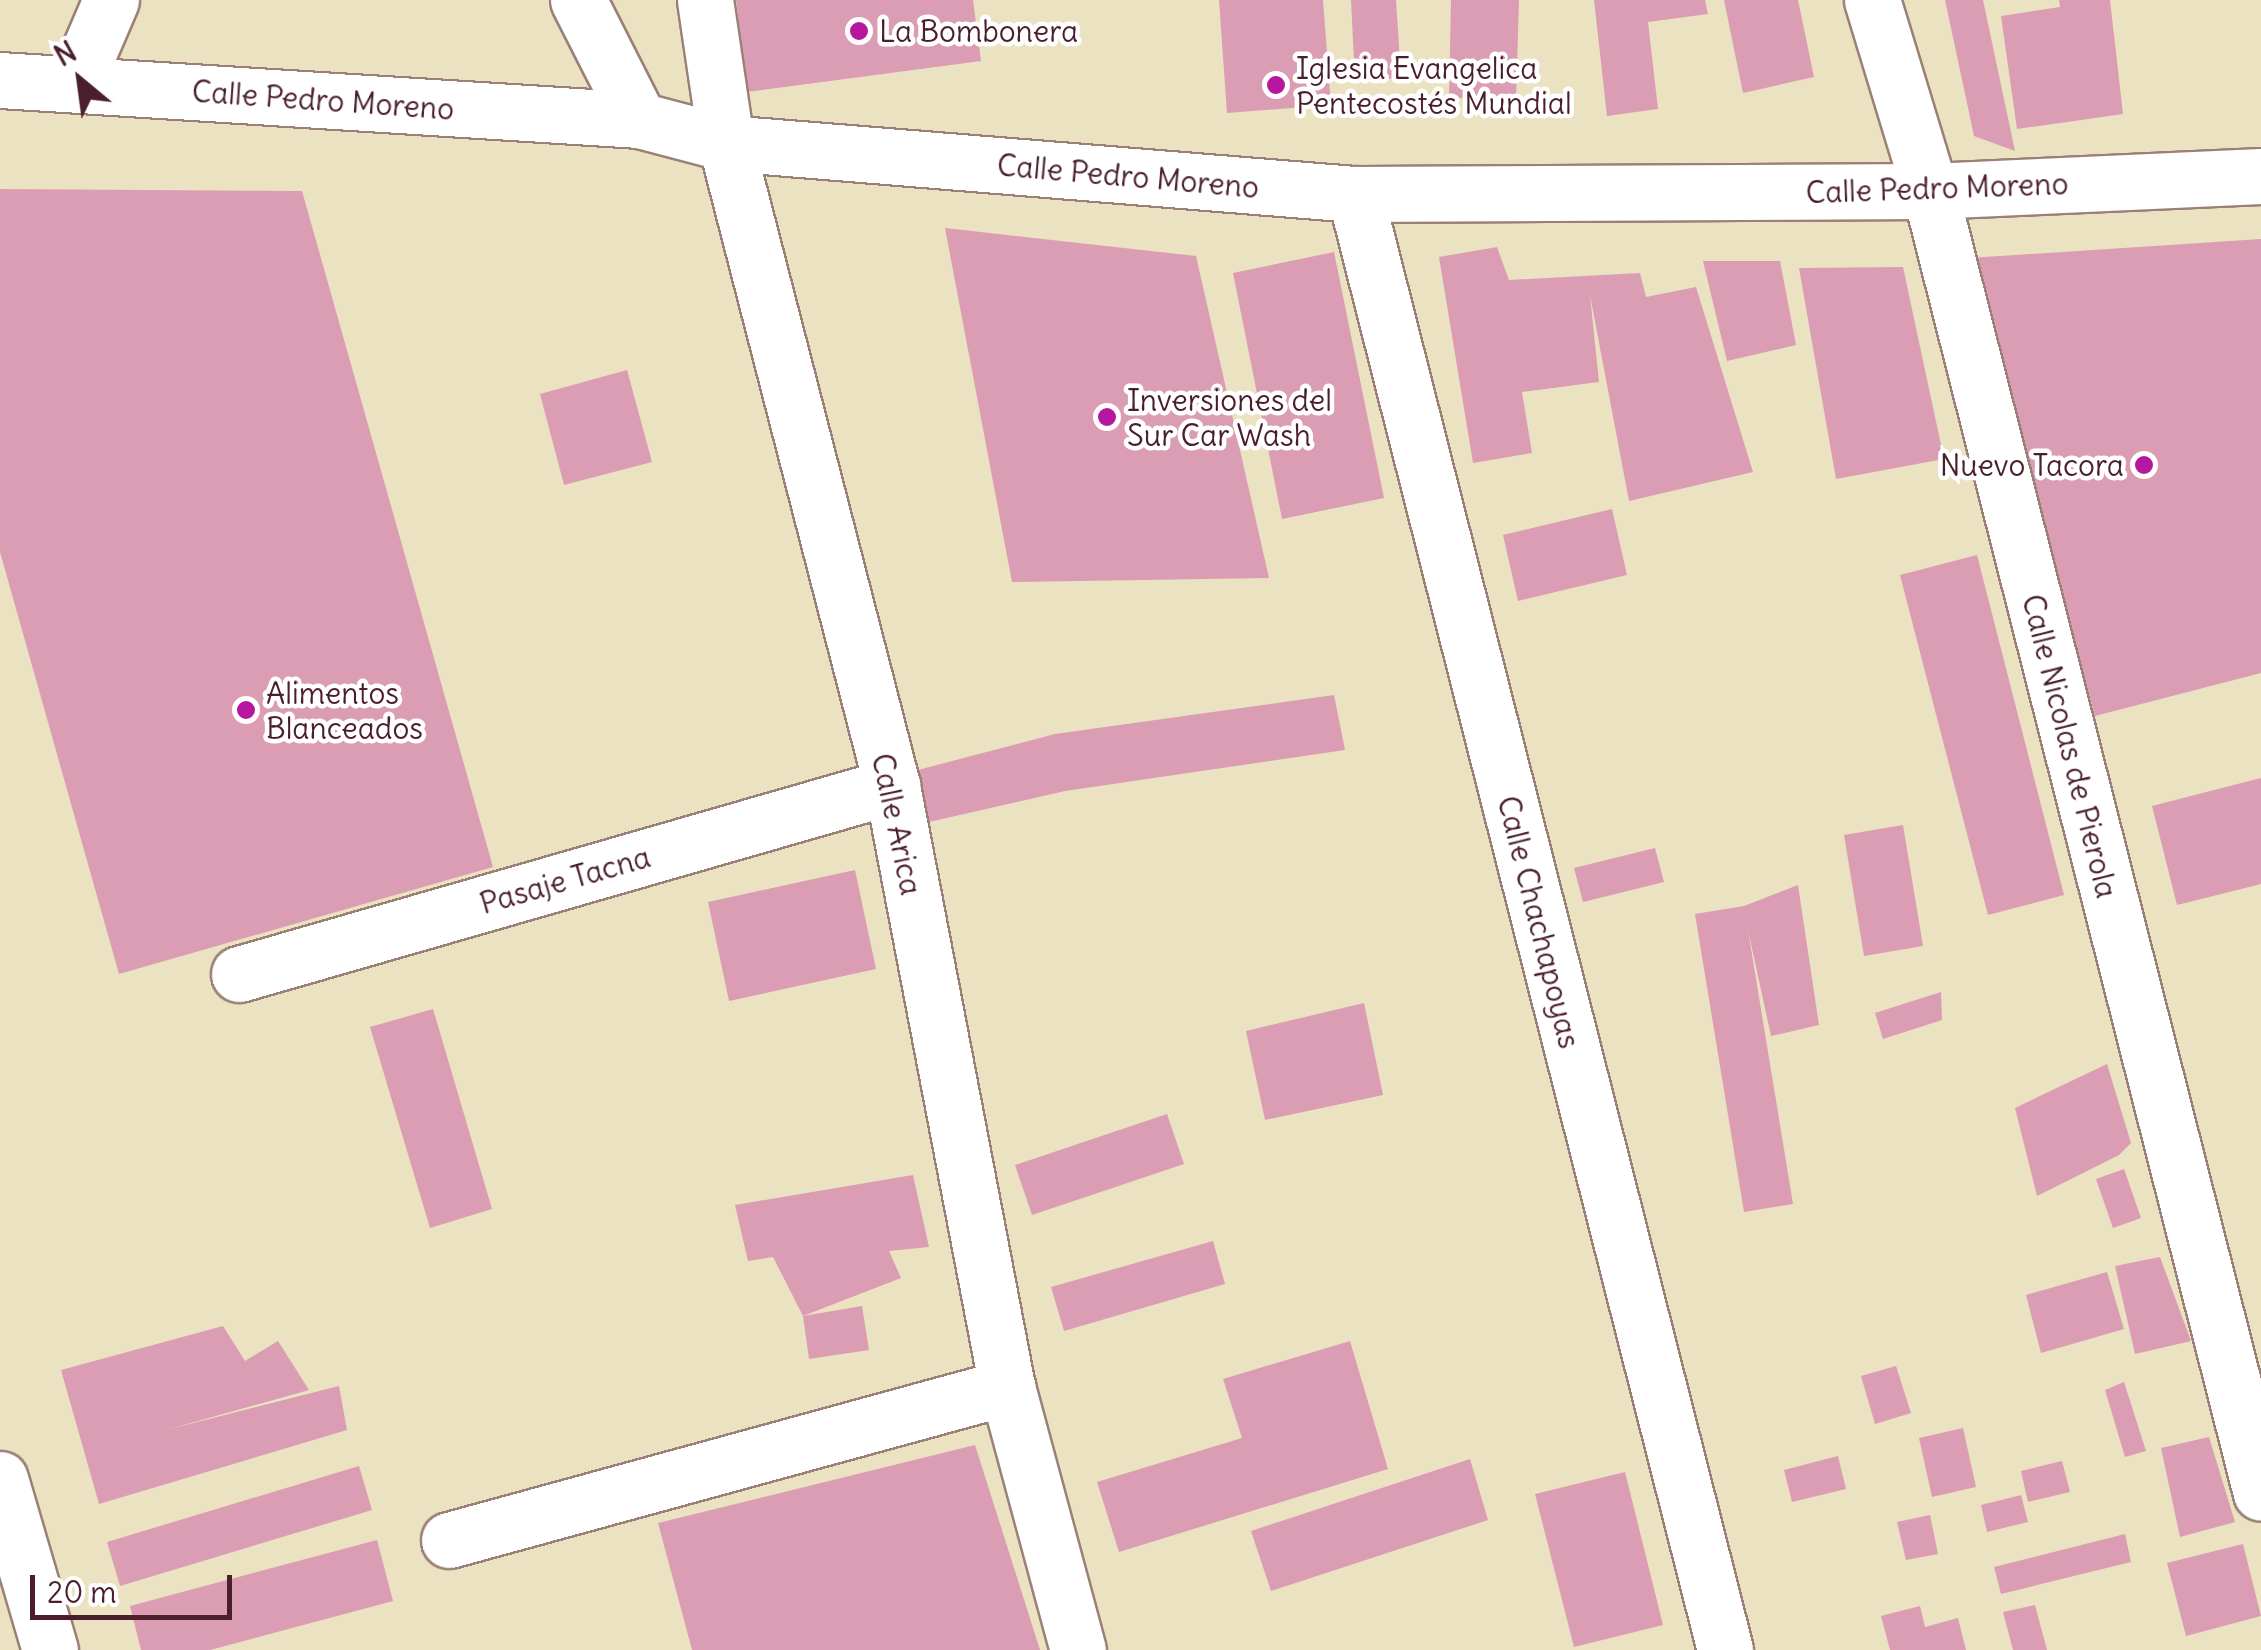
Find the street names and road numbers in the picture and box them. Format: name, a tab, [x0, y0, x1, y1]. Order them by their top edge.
street label: Calle Pedro Moreno	[191, 73, 455, 127]
street label: Calle Pedro Moreno	[996, 147, 1260, 205]
street label: Calle Pedro Moreno	[1805, 165, 2069, 211]
street label: Calle Nicolas de Pierola	[2015, 590, 2125, 902]
street label: Calle Arica	[864, 750, 930, 898]
street label: Calle Chachapoyas	[1490, 792, 1588, 1052]
street label: Pasaje Tacna	[476, 838, 654, 922]

